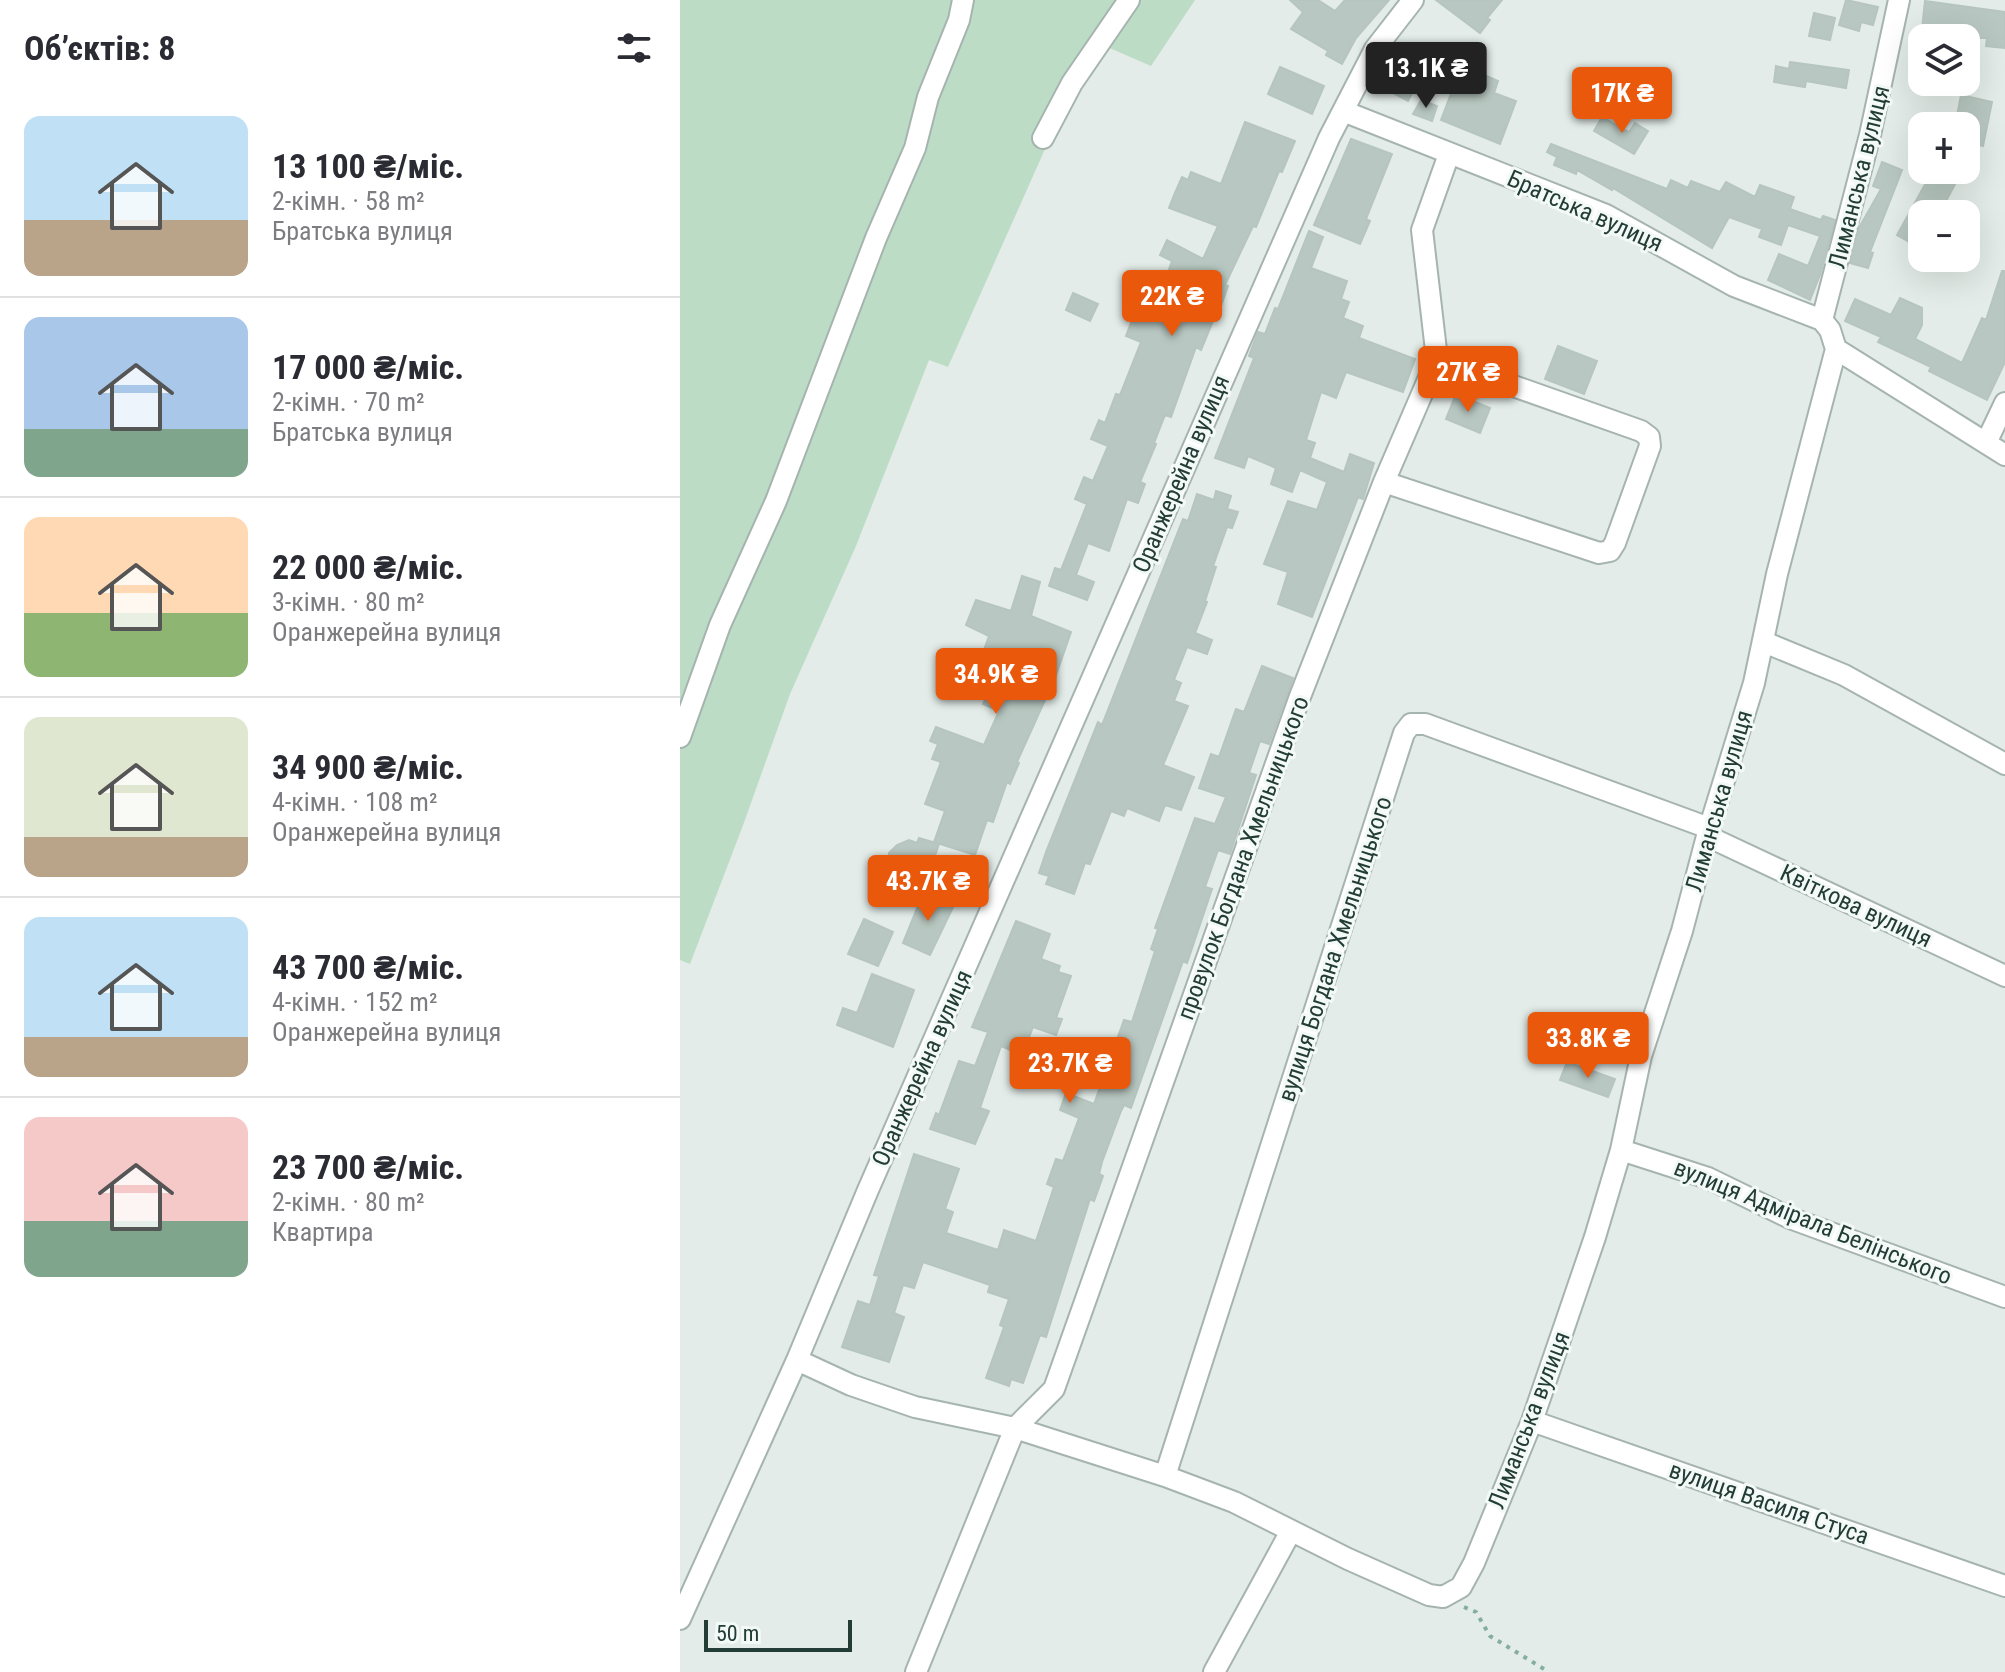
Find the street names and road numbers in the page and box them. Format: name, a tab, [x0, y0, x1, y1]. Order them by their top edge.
street label: Лиманська вулиця	[1823, 83, 1895, 271]
street label: Братська вулиця	[1503, 164, 1667, 258]
street label: Оранжерейна вулиця	[1127, 371, 1235, 577]
street label: провулок Богдана Хмельницького	[1171, 692, 1315, 1024]
street label: Лиманська вулиця	[1680, 707, 1758, 895]
street label: вулиця Богдана Хмельницького	[1272, 793, 1398, 1105]
street label: Квіткова вулиця	[1776, 859, 1936, 953]
street label: Оранжерейна вулиця	[866, 966, 978, 1170]
street label: вулиця Адмірала Белінського	[1670, 1153, 1956, 1291]
street label: Лиманська вулиця	[1482, 1327, 1576, 1513]
street label: вулиця Василя Стуса	[1665, 1456, 1873, 1550]

